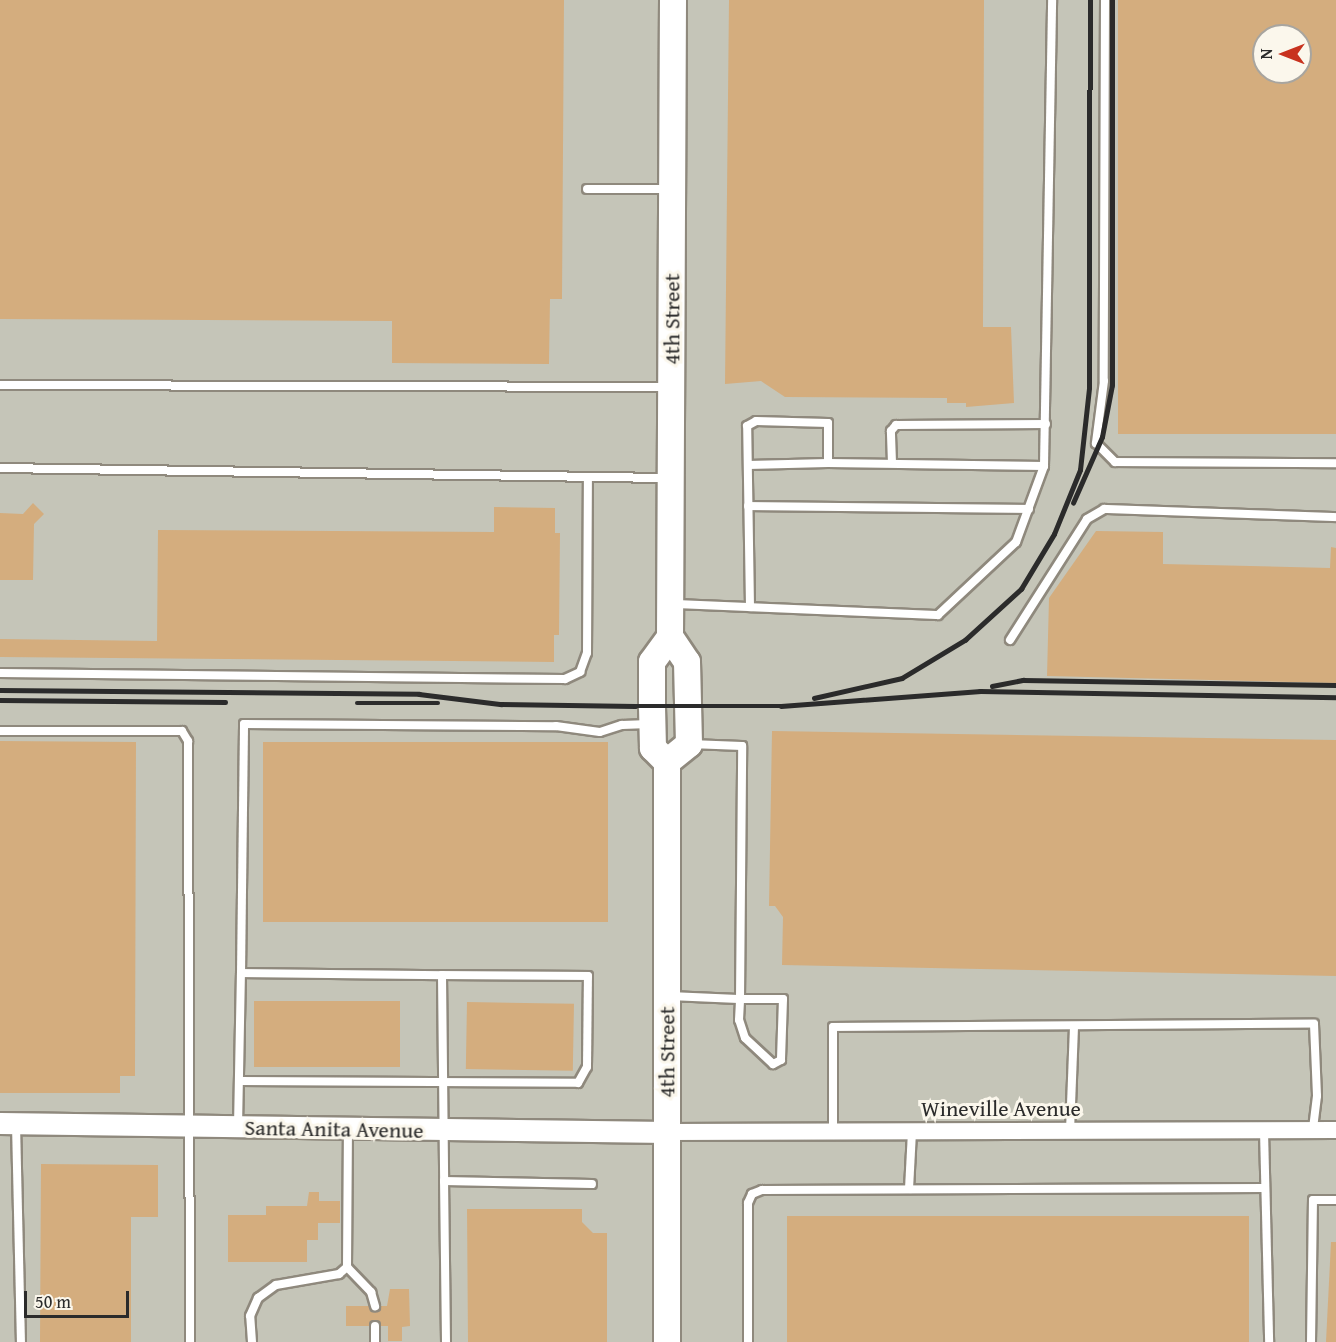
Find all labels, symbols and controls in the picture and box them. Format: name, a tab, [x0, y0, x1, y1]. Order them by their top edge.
north arrow	[1252, 24, 1312, 84]
text: N	[1254, 49, 1278, 59]
street label: 4th Street	[659, 273, 685, 365]
street label: 4th Street	[654, 1006, 680, 1098]
street label: Wineville Avenue	[921, 1096, 1081, 1122]
street label: Santa Anita Avenue	[244, 1114, 424, 1144]
scale bar	[27, 1279, 132, 1317]
text: 50 m	[35, 1288, 71, 1315]

